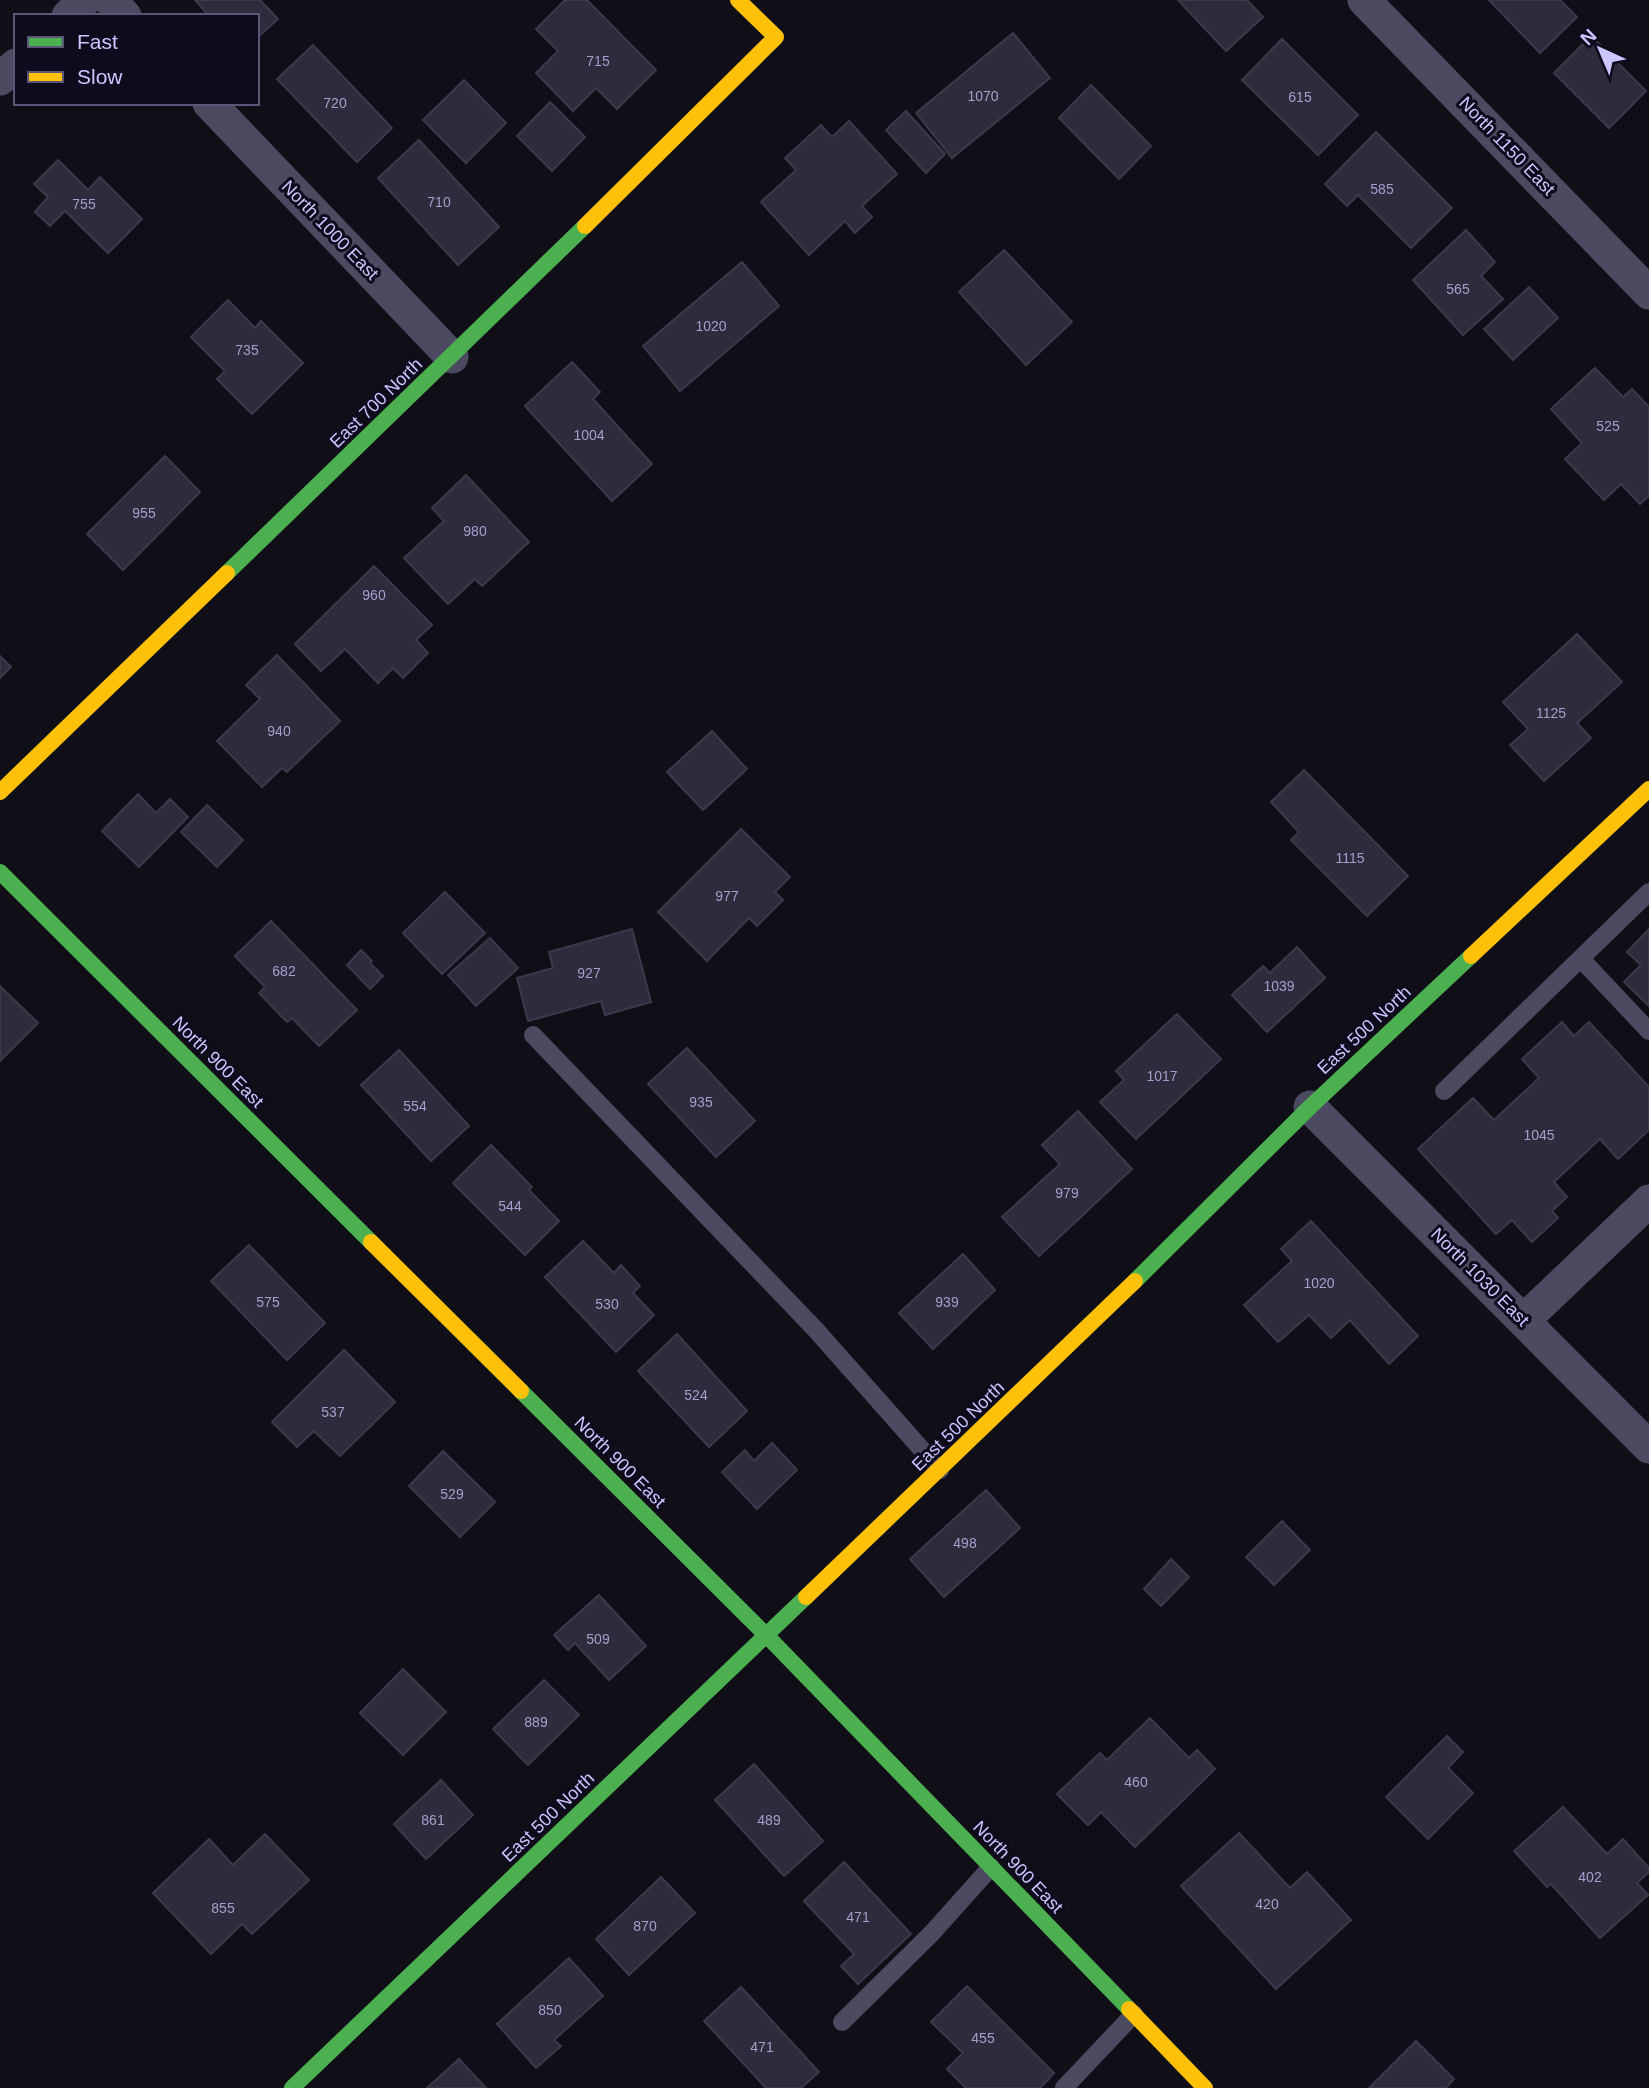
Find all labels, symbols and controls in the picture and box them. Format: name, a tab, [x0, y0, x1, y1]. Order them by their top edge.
legend	[14, 14, 259, 105]
north arrow	[1565, 14, 1635, 84]
text: N	[1576, 25, 1601, 49]
text: Fast	[77, 30, 118, 53]
house number: 715	[586, 53, 610, 69]
text: Slow	[77, 65, 123, 88]
house number: 1070	[967, 88, 999, 104]
house number: 615	[1288, 89, 1312, 105]
street label: North 1150 East	[1455, 93, 1559, 199]
house number: 720	[323, 95, 347, 111]
street label: North 1000 East	[278, 176, 382, 284]
house number: 585	[1370, 181, 1394, 197]
house number: 710	[427, 194, 451, 210]
house number: 755	[72, 196, 96, 212]
house number: 565	[1446, 281, 1470, 297]
house number: 1020	[695, 318, 727, 334]
house number: 735	[235, 342, 259, 358]
street label: East 700 North	[326, 354, 426, 452]
house number: 525	[1596, 418, 1620, 434]
house number: 1004	[573, 427, 605, 443]
house number: 955	[132, 505, 156, 521]
house number: 980	[463, 523, 487, 539]
house number: 960	[362, 587, 386, 603]
house number: 1125	[1536, 705, 1566, 721]
house number: 940	[267, 723, 291, 739]
house number: 1115	[1335, 850, 1365, 866]
house number: 977	[715, 888, 739, 904]
house number: 682	[272, 963, 296, 979]
house number: 927	[577, 965, 601, 981]
house number: 1039	[1263, 978, 1295, 994]
street label: East 500 North	[1313, 982, 1415, 1078]
street label: North 900 East	[168, 1012, 268, 1112]
house number: 1017	[1146, 1068, 1178, 1084]
house number: 935	[689, 1094, 713, 1110]
house number: 554	[403, 1098, 427, 1114]
house number: 1045	[1523, 1127, 1555, 1143]
house number: 979	[1055, 1185, 1079, 1201]
house number: 544	[498, 1198, 522, 1214]
street label: North 1030 East	[1427, 1224, 1533, 1330]
house number: 1020	[1303, 1275, 1335, 1291]
house number: 575	[256, 1294, 280, 1310]
house number: 939	[935, 1294, 959, 1310]
house number: 530	[595, 1296, 619, 1312]
street label: East 500 North	[908, 1377, 1008, 1475]
house number: 524	[684, 1387, 708, 1403]
house number: 537	[321, 1404, 345, 1420]
street label: North 900 East	[570, 1412, 670, 1512]
house number: 529	[440, 1486, 464, 1502]
house number: 498	[953, 1535, 977, 1551]
house number: 509	[586, 1631, 610, 1647]
house number: 889	[524, 1714, 548, 1730]
street label: East 500 North	[498, 1768, 598, 1866]
house number: 460	[1124, 1774, 1148, 1790]
house number: 861	[421, 1812, 445, 1828]
house number: 489	[757, 1812, 781, 1828]
street label: North 900 East	[969, 1817, 1067, 1917]
house number: 402	[1578, 1869, 1602, 1885]
house number: 420	[1255, 1896, 1279, 1912]
house number: 855	[211, 1900, 235, 1916]
house number: 471	[846, 1909, 870, 1925]
house number: 870	[633, 1918, 657, 1934]
house number: 850	[538, 2002, 562, 2018]
house number: 455	[971, 2030, 995, 2046]
house number: 471	[750, 2039, 774, 2055]

